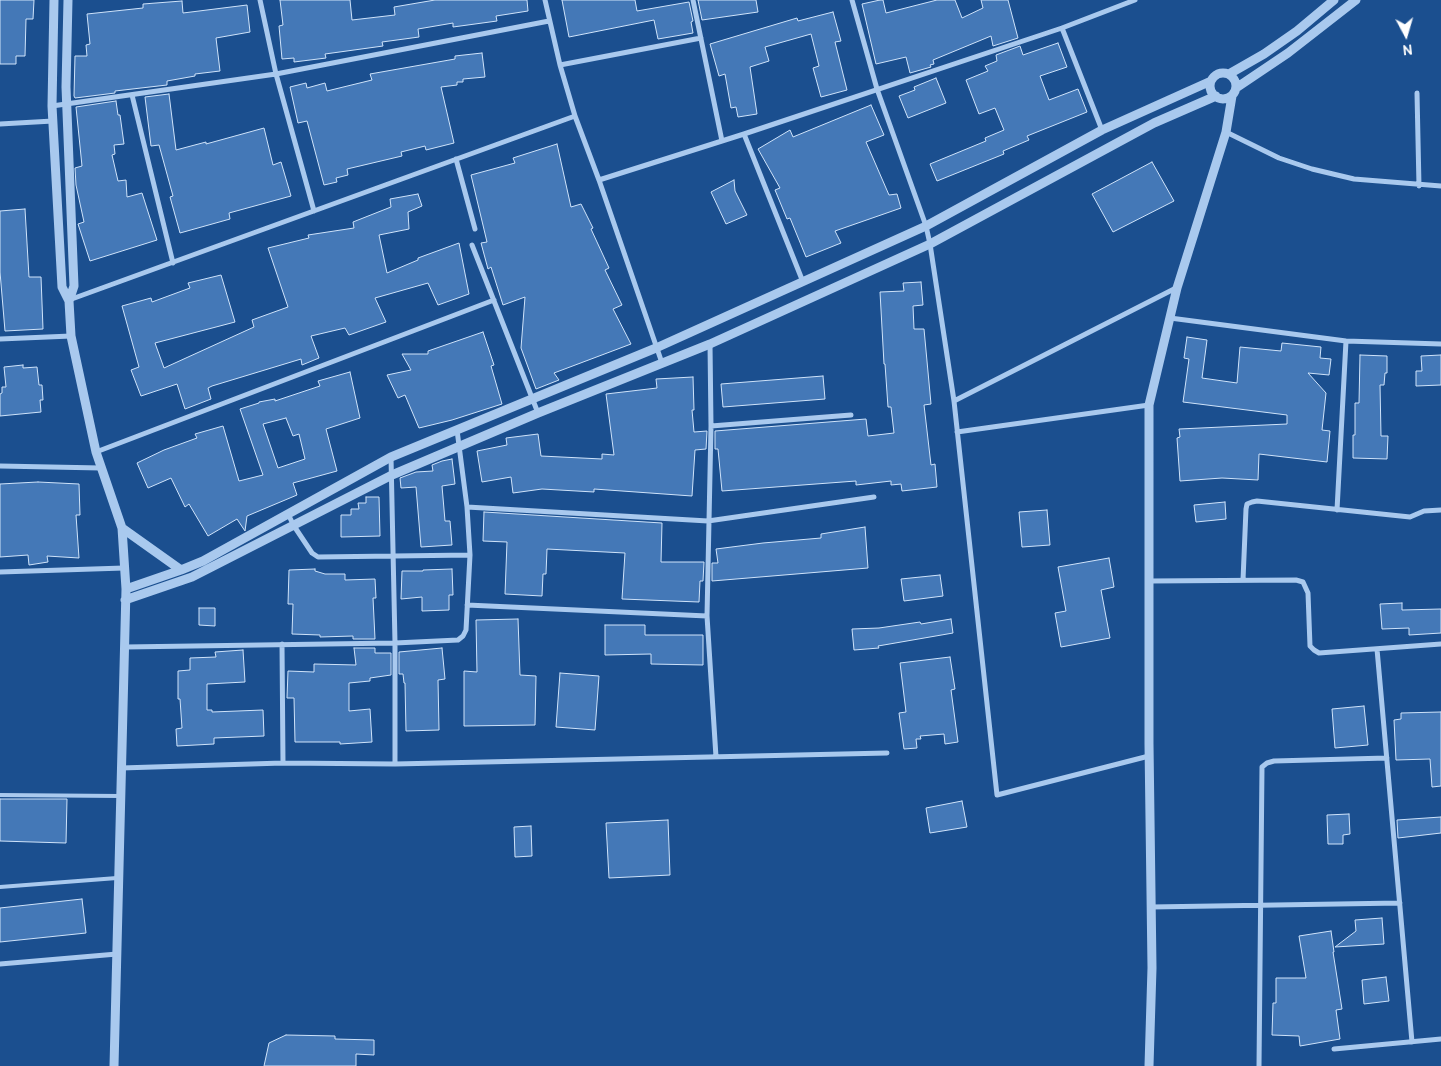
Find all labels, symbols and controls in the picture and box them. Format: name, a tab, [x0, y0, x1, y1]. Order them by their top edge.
north arrow	[1381, 10, 1431, 60]
text: N	[1402, 40, 1413, 59]

